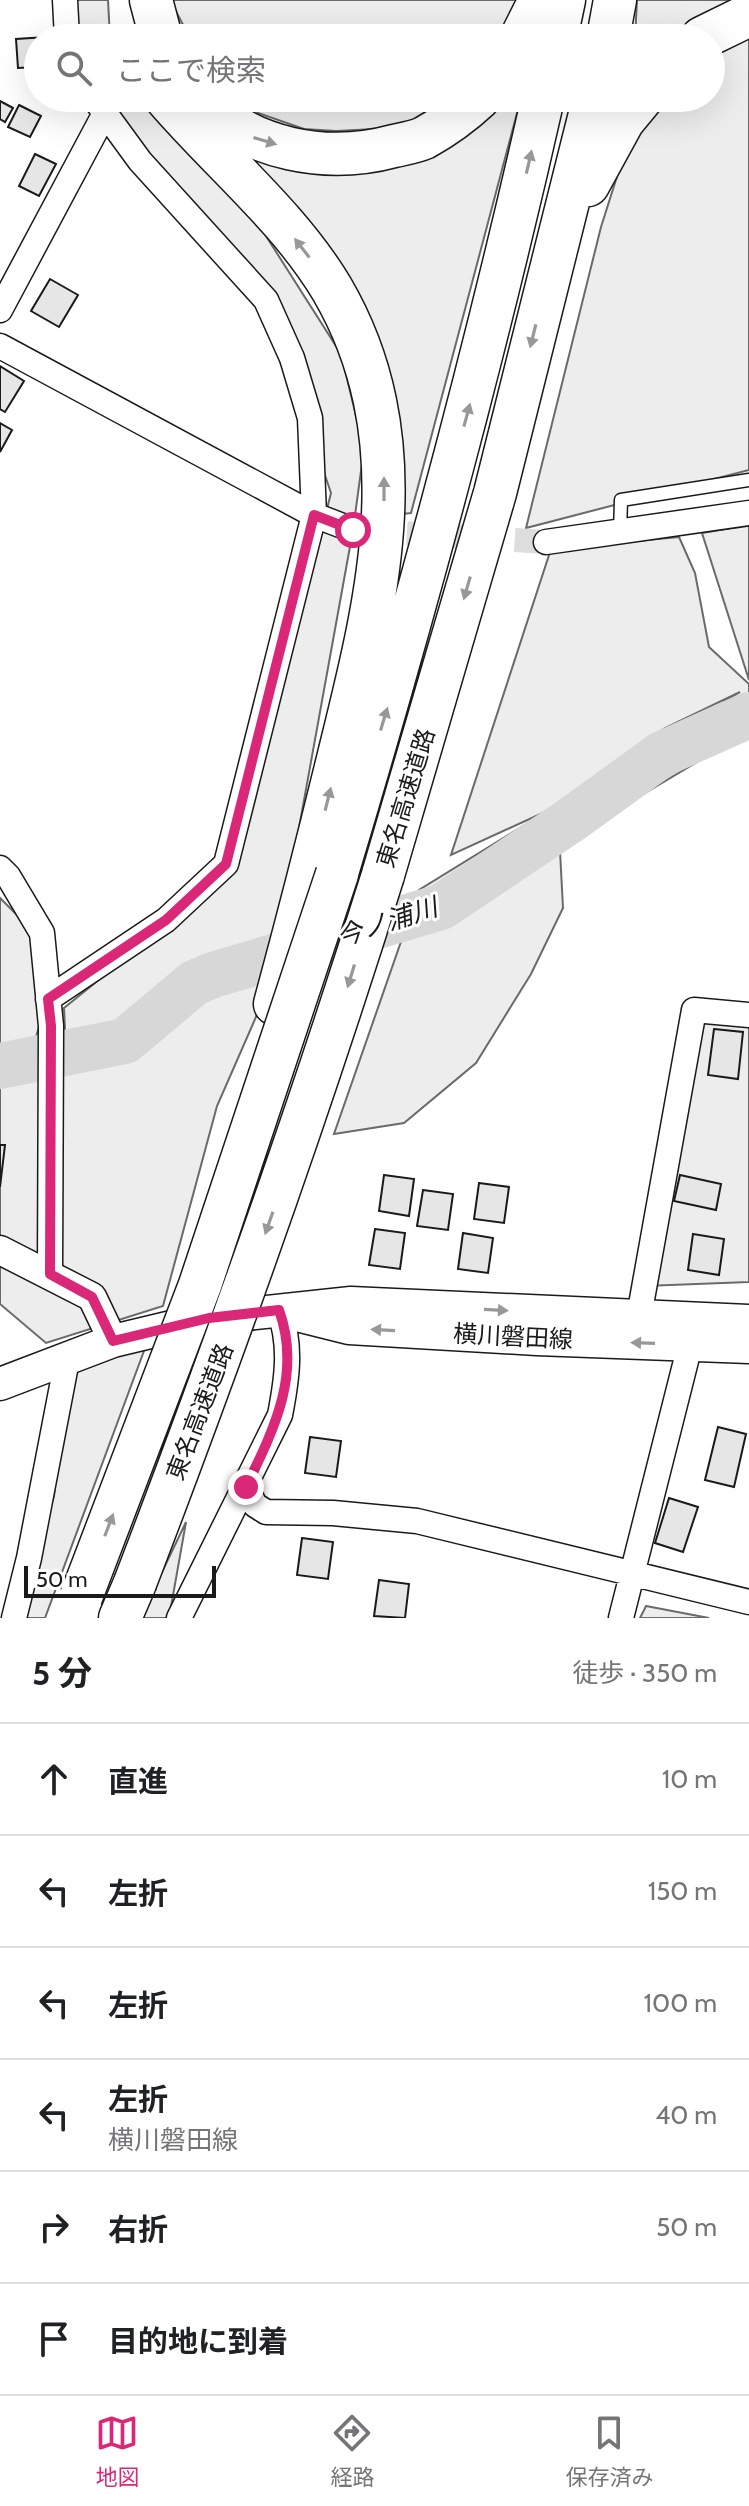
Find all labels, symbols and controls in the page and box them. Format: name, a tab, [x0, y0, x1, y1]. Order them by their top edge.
search box	[24, 24, 725, 112]
icon: search	[52, 46, 96, 90]
text: ここで検索	[116, 52, 266, 89]
one-way arrow	[253, 135, 277, 148]
one-way arrow	[523, 149, 536, 174]
one-way arrow	[294, 238, 311, 258]
one-way arrow	[527, 324, 539, 349]
one-way arrow	[461, 402, 473, 427]
one-way arrow	[378, 476, 390, 501]
route start	[335, 512, 371, 548]
one-way arrow	[461, 575, 473, 600]
one-way arrow	[378, 707, 390, 731]
street label: 東名高速道路	[371, 725, 440, 871]
one-way arrow	[322, 786, 335, 811]
water label: 今ノ浦川	[333, 890, 444, 953]
one-way arrow	[344, 965, 357, 989]
one-way arrow	[262, 1211, 274, 1235]
one-way arrow	[484, 1304, 509, 1317]
street label: 横川磐田線	[452, 1319, 574, 1354]
one-way arrow	[370, 1323, 395, 1336]
one-way arrow	[630, 1337, 655, 1350]
street label: 東名高速道路	[160, 1339, 239, 1484]
route end	[228, 1469, 264, 1505]
one-way arrow	[103, 1512, 116, 1536]
scale bar	[24, 1562, 216, 1598]
text: 50 m	[36, 1566, 88, 1593]
text: 5 分	[32, 1652, 92, 1694]
text: 徒歩 · 350 m	[572, 1657, 717, 1689]
icon: ahead	[32, 1757, 76, 1801]
text: 直進	[108, 1763, 168, 1800]
text: 10 m	[662, 1763, 717, 1795]
icon: left	[32, 1869, 76, 1913]
text: 左折	[108, 1875, 168, 1912]
text: 150 m	[648, 1875, 717, 1907]
icon: left	[32, 1981, 76, 2025]
text: 左折	[108, 1987, 168, 2024]
text: 100 m	[644, 1987, 717, 2019]
text: 左折	[108, 2081, 168, 2118]
icon: left	[32, 2093, 76, 2137]
text: 40 m	[655, 2099, 717, 2131]
text: 横川磐田線	[108, 2124, 238, 2156]
icon: right	[32, 2205, 76, 2249]
text: 右折	[108, 2211, 168, 2248]
text: 50 m	[656, 2211, 717, 2243]
icon: arrive	[32, 2317, 76, 2361]
text: 目的地に到着	[108, 2323, 288, 2360]
tab: 地図	[95, 2411, 140, 2491]
tab: 経路	[330, 2411, 375, 2491]
tab: 保存済み	[565, 2411, 654, 2491]

